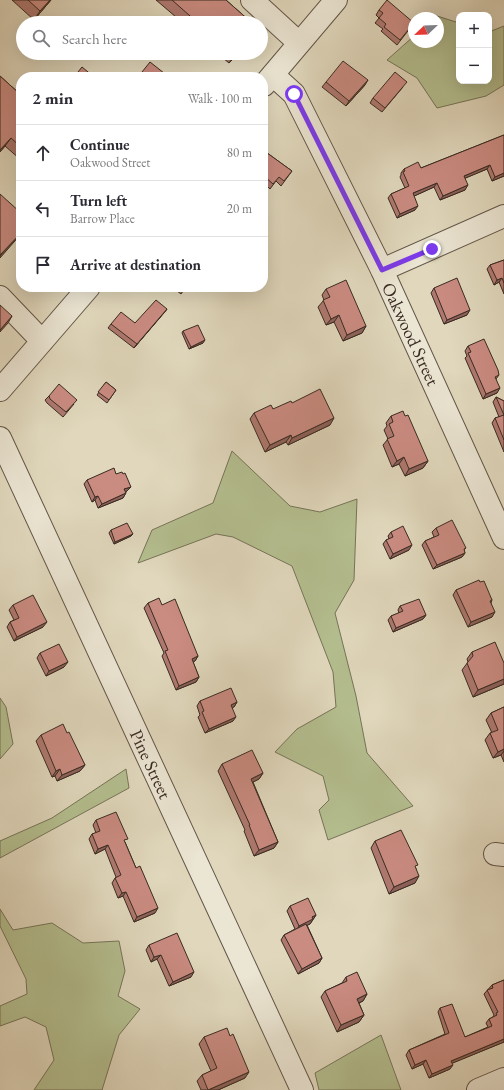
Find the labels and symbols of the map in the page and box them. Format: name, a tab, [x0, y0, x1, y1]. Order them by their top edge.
north arrow	[408, 12, 444, 48]
route start	[285, 85, 303, 103]
route end	[423, 240, 441, 258]
street label: Oakwood Street	[377, 279, 445, 390]
street label: Pine Street	[125, 726, 177, 803]

